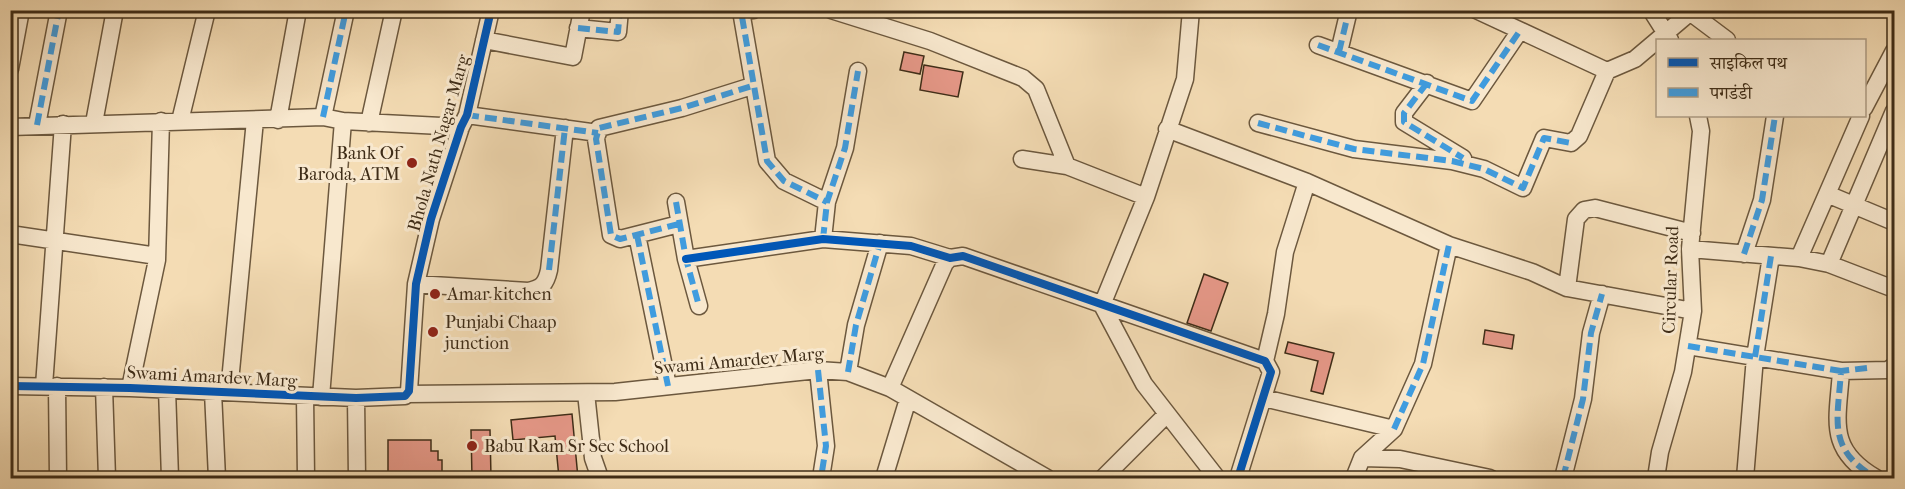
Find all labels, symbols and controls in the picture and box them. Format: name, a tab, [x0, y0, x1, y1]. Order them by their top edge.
legend	[1656, 39, 1866, 117]
street label: Bhola Nath Nagar Marg	[404, 52, 474, 234]
text: साइकिल पथ	[1709, 53, 1789, 74]
text: पगडंडी	[1709, 82, 1753, 104]
place label: Bank Of Baroda, ATM	[298, 143, 404, 185]
marker: Bank Of Baroda, ATM	[405, 156, 419, 170]
street label: Circular Road	[1659, 226, 1683, 334]
place label: Amar kitchen	[446, 284, 552, 305]
marker: Amar kitchen	[428, 287, 442, 301]
place label: Punjabi Chaap junction	[443, 312, 557, 354]
marker: Punjabi Chaap junction	[426, 325, 440, 339]
street label: Swami Amardev Marg	[653, 343, 825, 379]
street label: Swami Amardev Marg	[126, 362, 298, 392]
place label: Babu Ram Sr Sec School	[484, 436, 669, 457]
marker: Babu Ram Sr Sec School	[465, 439, 479, 453]

